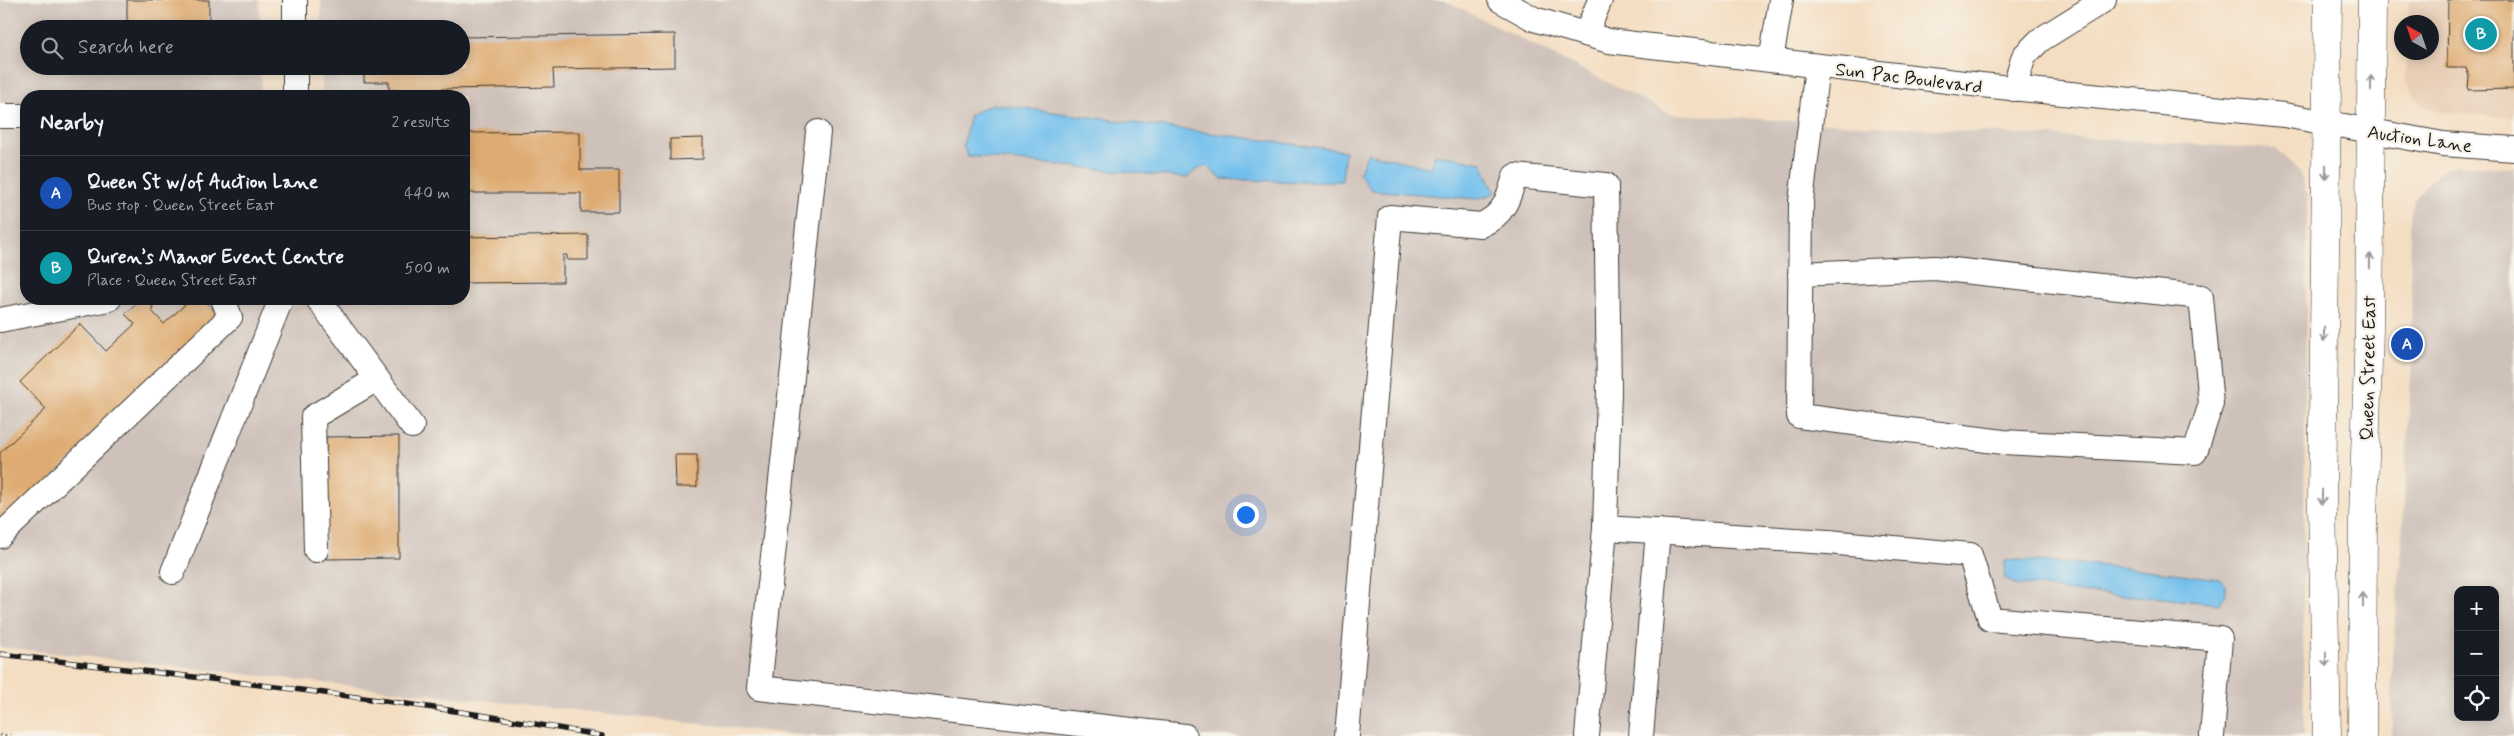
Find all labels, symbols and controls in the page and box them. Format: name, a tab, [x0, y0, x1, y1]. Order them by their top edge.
north arrow	[2394, 15, 2439, 60]
pin: B	[2465, 15, 2497, 53]
search box	[20, 20, 470, 75]
icon: search	[38, 34, 66, 62]
text: Search here	[78, 35, 174, 60]
street label: Sun Pac Boulevard	[1834, 57, 1984, 100]
one-way arrow	[2366, 75, 2376, 91]
text: Nearby	[40, 109, 104, 137]
text: 2 results	[392, 112, 450, 133]
street label: Auction Lane	[2366, 120, 2474, 159]
one-way arrow	[2321, 164, 2331, 180]
text: Queen St w/of Auction Lane	[87, 170, 318, 195]
text: A	[51, 183, 61, 204]
text: 440 m	[404, 183, 450, 204]
text: Bus stop · Queen Street East	[87, 195, 275, 216]
text: Quren’s Manor Event Centre	[87, 245, 344, 270]
one-way arrow	[2365, 254, 2375, 270]
text: B	[51, 258, 61, 279]
text: 500 m	[405, 258, 450, 279]
text: Place · Queen Street East	[87, 270, 257, 291]
street label: Queen Street East	[2355, 295, 2382, 441]
pin: A	[2391, 325, 2423, 363]
one-way arrow	[2319, 326, 2329, 342]
one-way arrow	[2317, 488, 2327, 505]
your location	[1233, 502, 1259, 528]
map controls	[2454, 586, 2499, 721]
button: +	[2454, 586, 2499, 631]
one-way arrow	[2358, 592, 2368, 608]
button: −	[2454, 631, 2499, 676]
one-way arrow	[2321, 651, 2331, 667]
button: locate	[2454, 676, 2499, 721]

